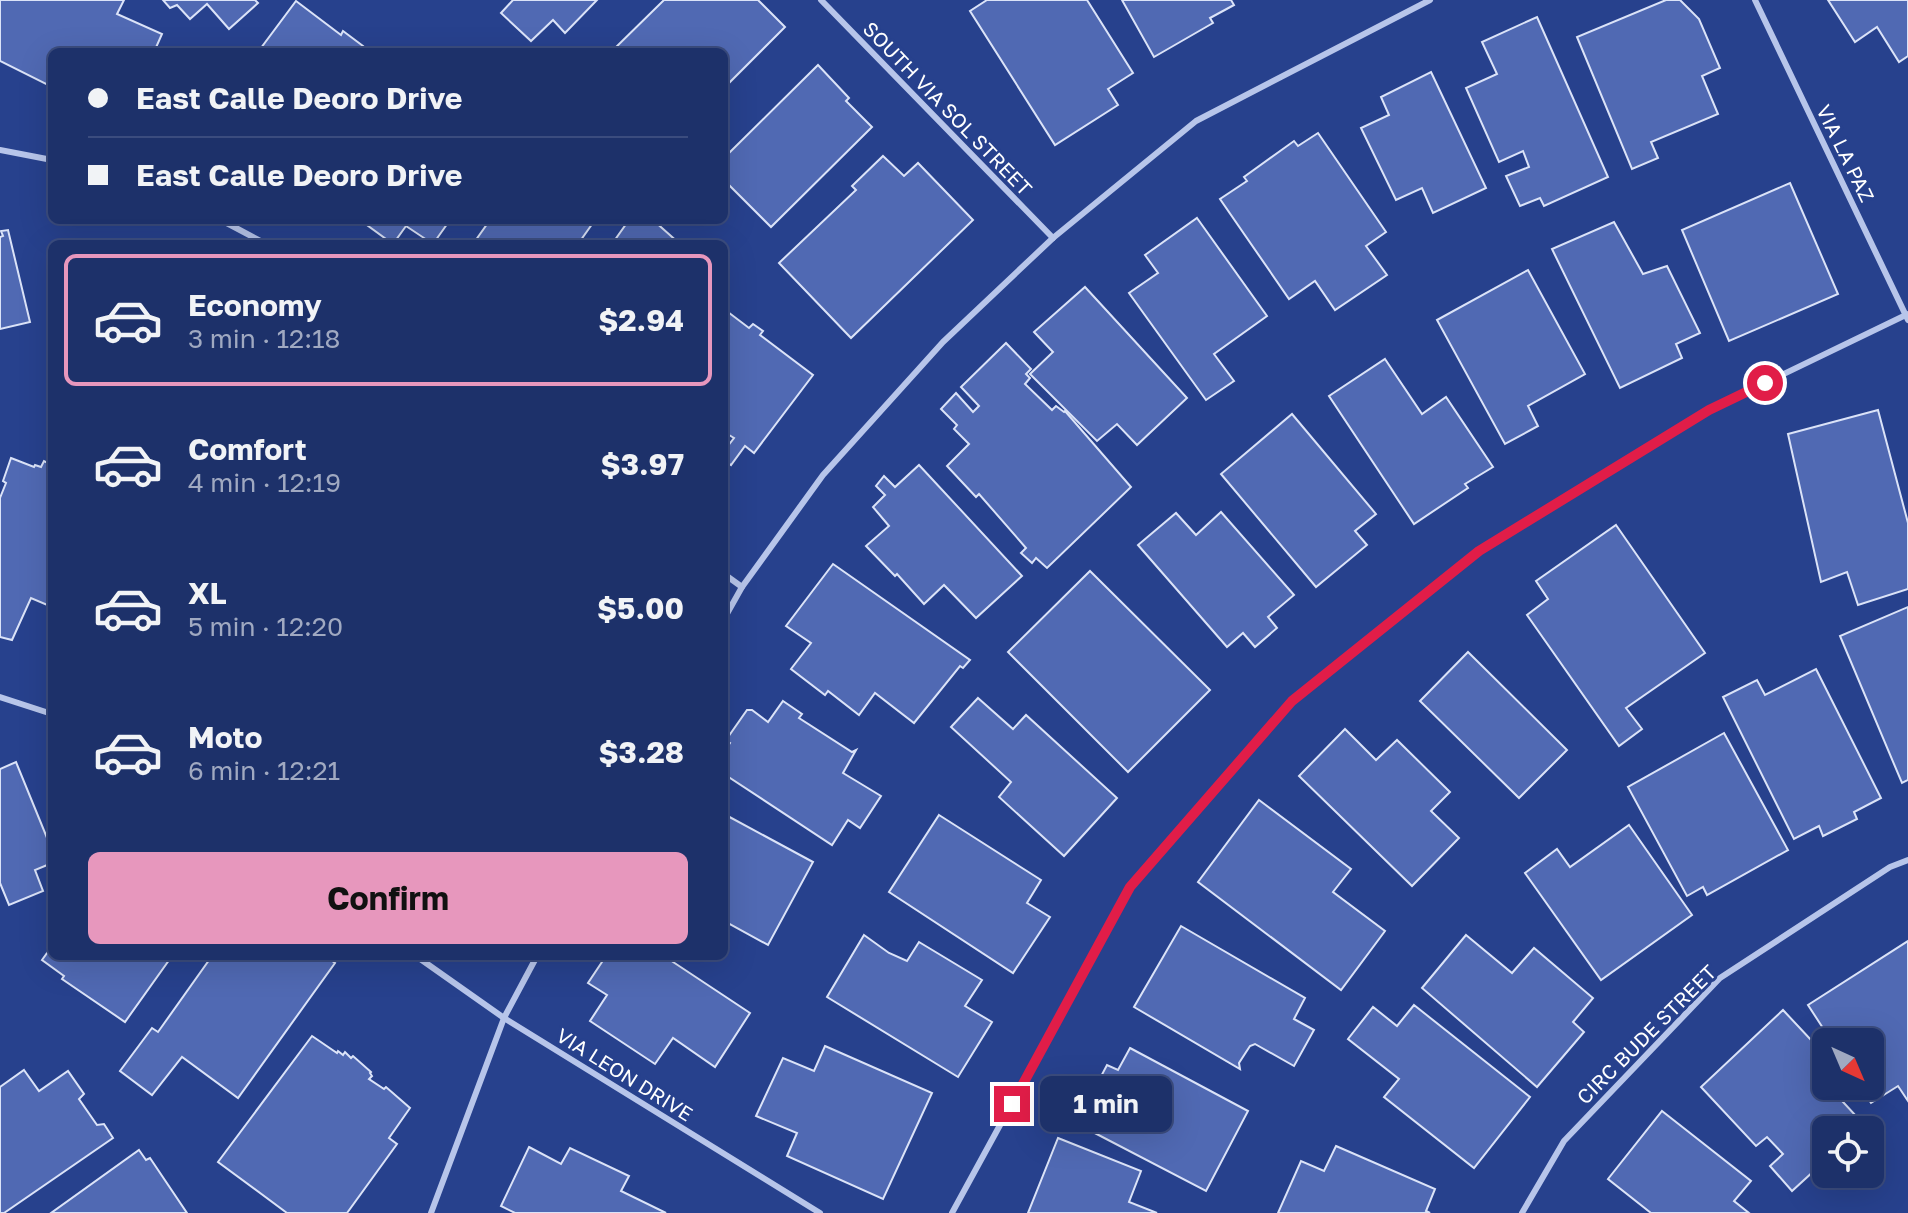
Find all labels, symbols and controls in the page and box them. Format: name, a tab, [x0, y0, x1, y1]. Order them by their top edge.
street label: SOUTH VIA SOL STREET	[859, 16, 1037, 200]
text: East Calle Deoro Drive	[136, 80, 463, 116]
street label: VIA LA PAZ	[1812, 100, 1880, 206]
text: East Calle Deoro Drive	[136, 157, 463, 193]
icon: car	[92, 284, 164, 356]
text: Economy	[188, 287, 322, 323]
text: $2.94	[598, 302, 684, 338]
text: 3 min · 12:18	[188, 323, 340, 354]
route start	[1747, 365, 1783, 401]
icon: car	[92, 428, 164, 500]
text: Comfort	[188, 431, 307, 467]
text: $3.97	[601, 446, 684, 482]
text: 4 min · 12:19	[188, 467, 341, 498]
icon: car	[92, 572, 164, 644]
text: XL	[188, 575, 227, 611]
text: $5.00	[597, 590, 684, 626]
text: 5 min · 12:20	[188, 611, 343, 642]
icon: car	[92, 716, 164, 788]
text: Moto	[188, 719, 263, 755]
text: $3.28	[599, 734, 684, 770]
text: 6 min · 12:21	[188, 755, 340, 786]
button: Confirm	[88, 852, 688, 944]
street label: CIRC BUDE STREET	[1571, 959, 1721, 1109]
street label: VIA LEON DRIVE	[552, 1022, 698, 1126]
north arrow	[1812, 1028, 1884, 1100]
map controls	[1812, 1028, 1884, 1188]
callout: 1 min	[1040, 1076, 1172, 1132]
route end	[994, 1086, 1030, 1122]
text: 1 min	[1073, 1088, 1139, 1119]
button: locate	[1812, 1116, 1884, 1188]

